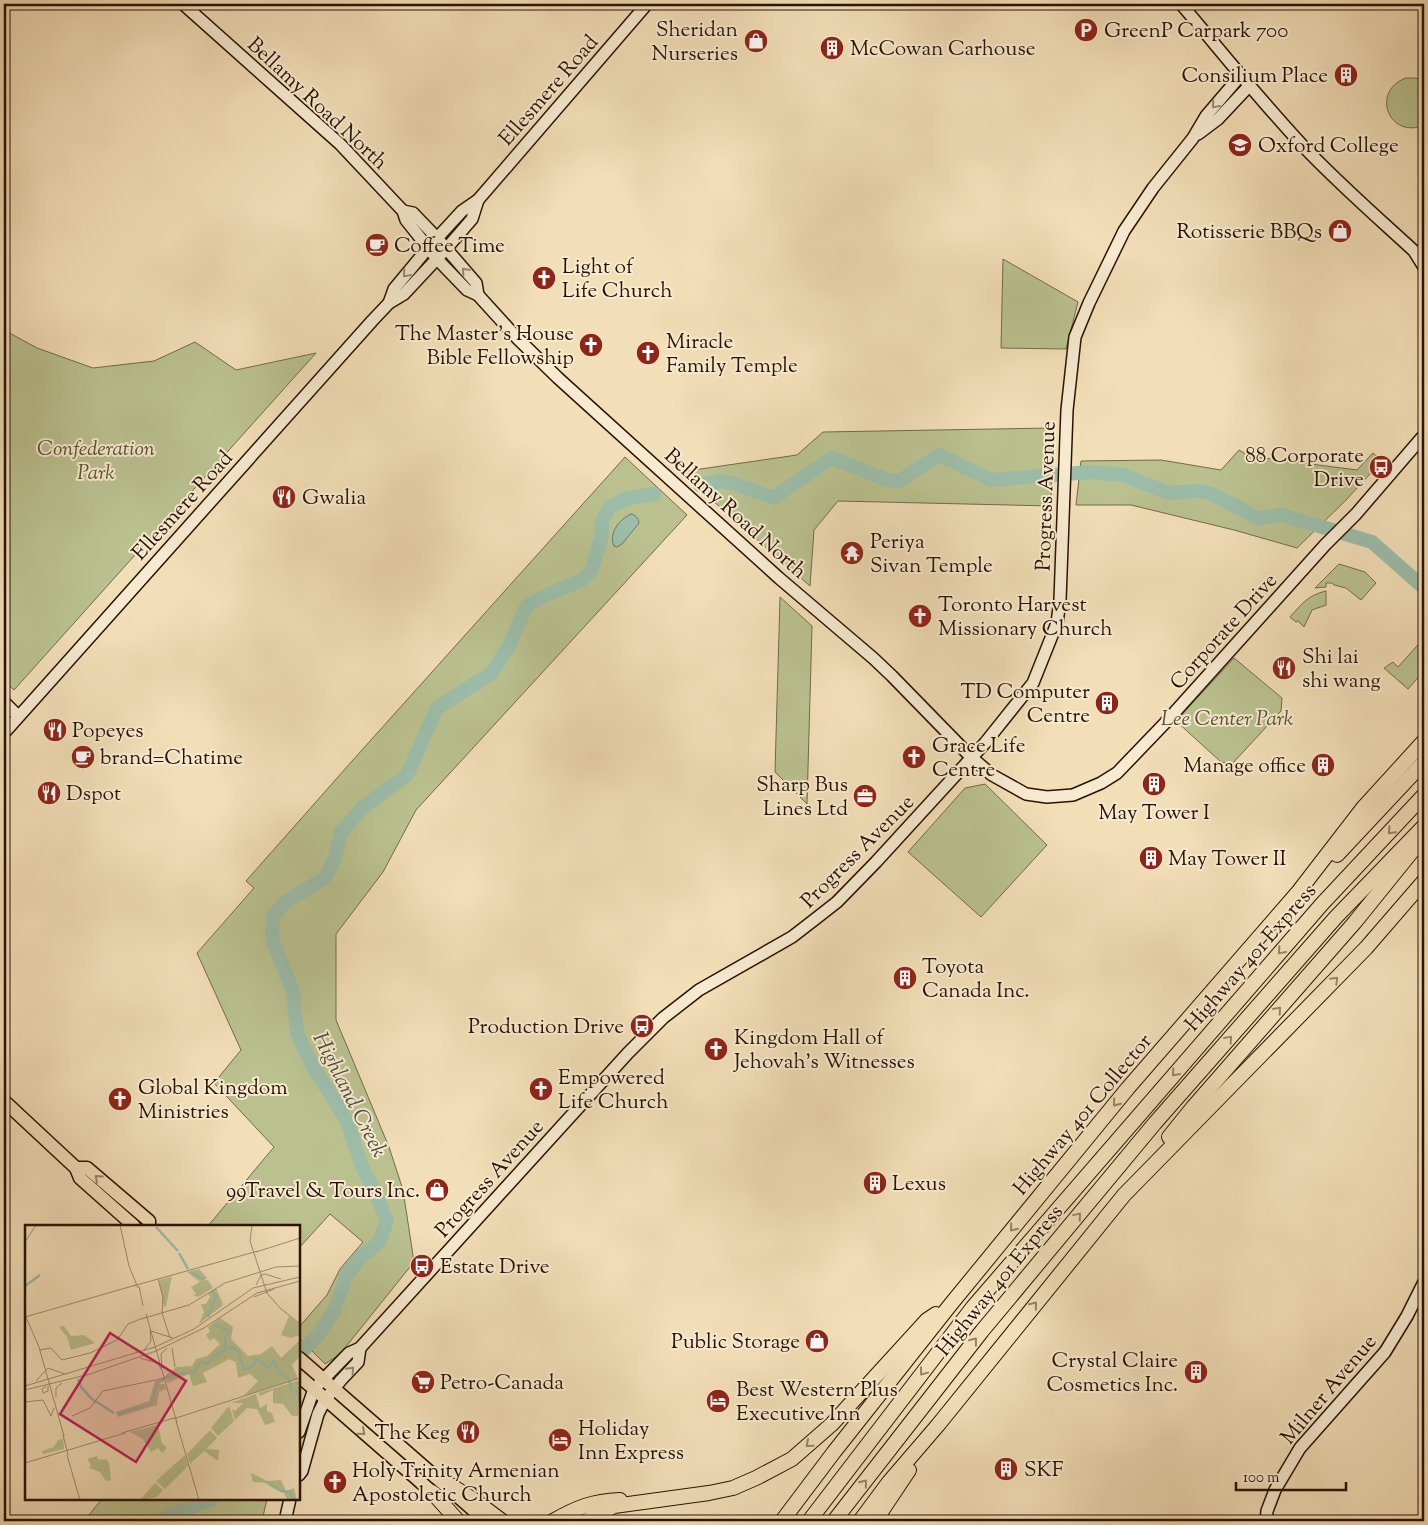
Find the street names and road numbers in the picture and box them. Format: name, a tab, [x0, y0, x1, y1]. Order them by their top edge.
street label: Ellesmere Road	[493, 29, 606, 153]
street label: Bellamy Road North	[239, 31, 394, 178]
street label: Progress Avenue	[1029, 421, 1065, 572]
street label: Bellamy Road North	[657, 442, 813, 587]
street label: Ellesmere Road	[126, 445, 241, 568]
street label: Corporate Drive	[1164, 567, 1285, 697]
street label: Progress Avenue	[795, 789, 922, 916]
street label: Highway 401 Express	[1179, 878, 1324, 1039]
street label: Highway 401 Collector	[1007, 1028, 1160, 1203]
street label: Progress Avenue	[429, 1114, 552, 1245]
street label: Highway 401 Express	[930, 1199, 1071, 1364]
street label: Milner Avenue	[1274, 1329, 1385, 1452]

